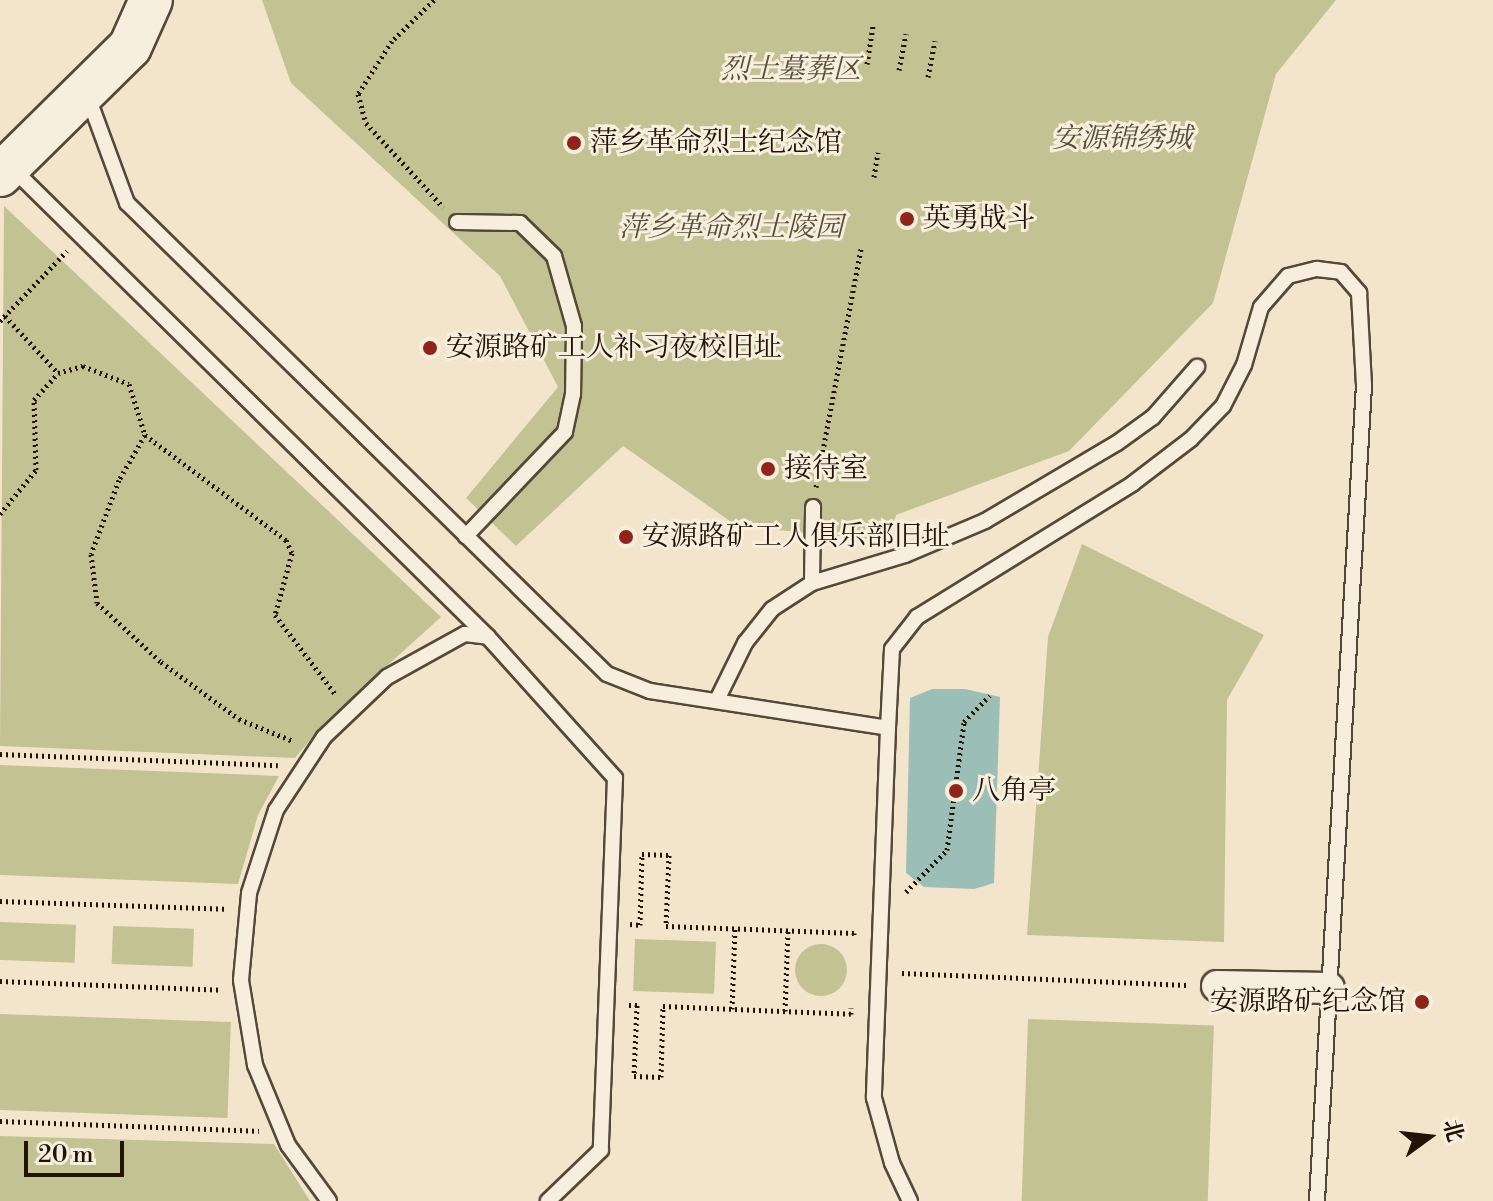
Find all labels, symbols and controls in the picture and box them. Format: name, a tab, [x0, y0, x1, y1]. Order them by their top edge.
park label: 烈士墓葬区	[721, 53, 861, 87]
park label: 安源锦绣城	[1052, 122, 1192, 156]
place label: 萍乡革命烈士纪念馆	[590, 126, 842, 160]
marker: 萍乡革命烈士纪念馆	[565, 134, 583, 152]
place label: 英勇战斗	[923, 202, 1035, 236]
marker: 英勇战斗	[898, 210, 916, 228]
park label: 萍乡革命烈士陵园	[619, 211, 843, 245]
place label: 安源路矿工人补习夜校旧址	[446, 331, 782, 365]
marker: 安源路矿工人补习夜校旧址	[421, 339, 439, 357]
place label: 接待室	[784, 452, 868, 486]
marker: 接待室	[759, 460, 777, 478]
place label: 安源路矿工人俱乐部旧址	[642, 520, 950, 554]
marker: 安源路矿工人俱乐部旧址	[617, 528, 635, 546]
place label: 八角亭	[972, 774, 1056, 808]
marker: 八角亭	[947, 782, 965, 800]
place label: 安源路矿纪念馆	[1210, 985, 1406, 1019]
marker: 安源路矿纪念馆	[1413, 993, 1431, 1011]
north arrow	[1389, 1097, 1469, 1177]
text: 北	[1437, 1117, 1469, 1145]
scale bar	[28, 1125, 128, 1175]
text: 20 m	[38, 1140, 94, 1170]

